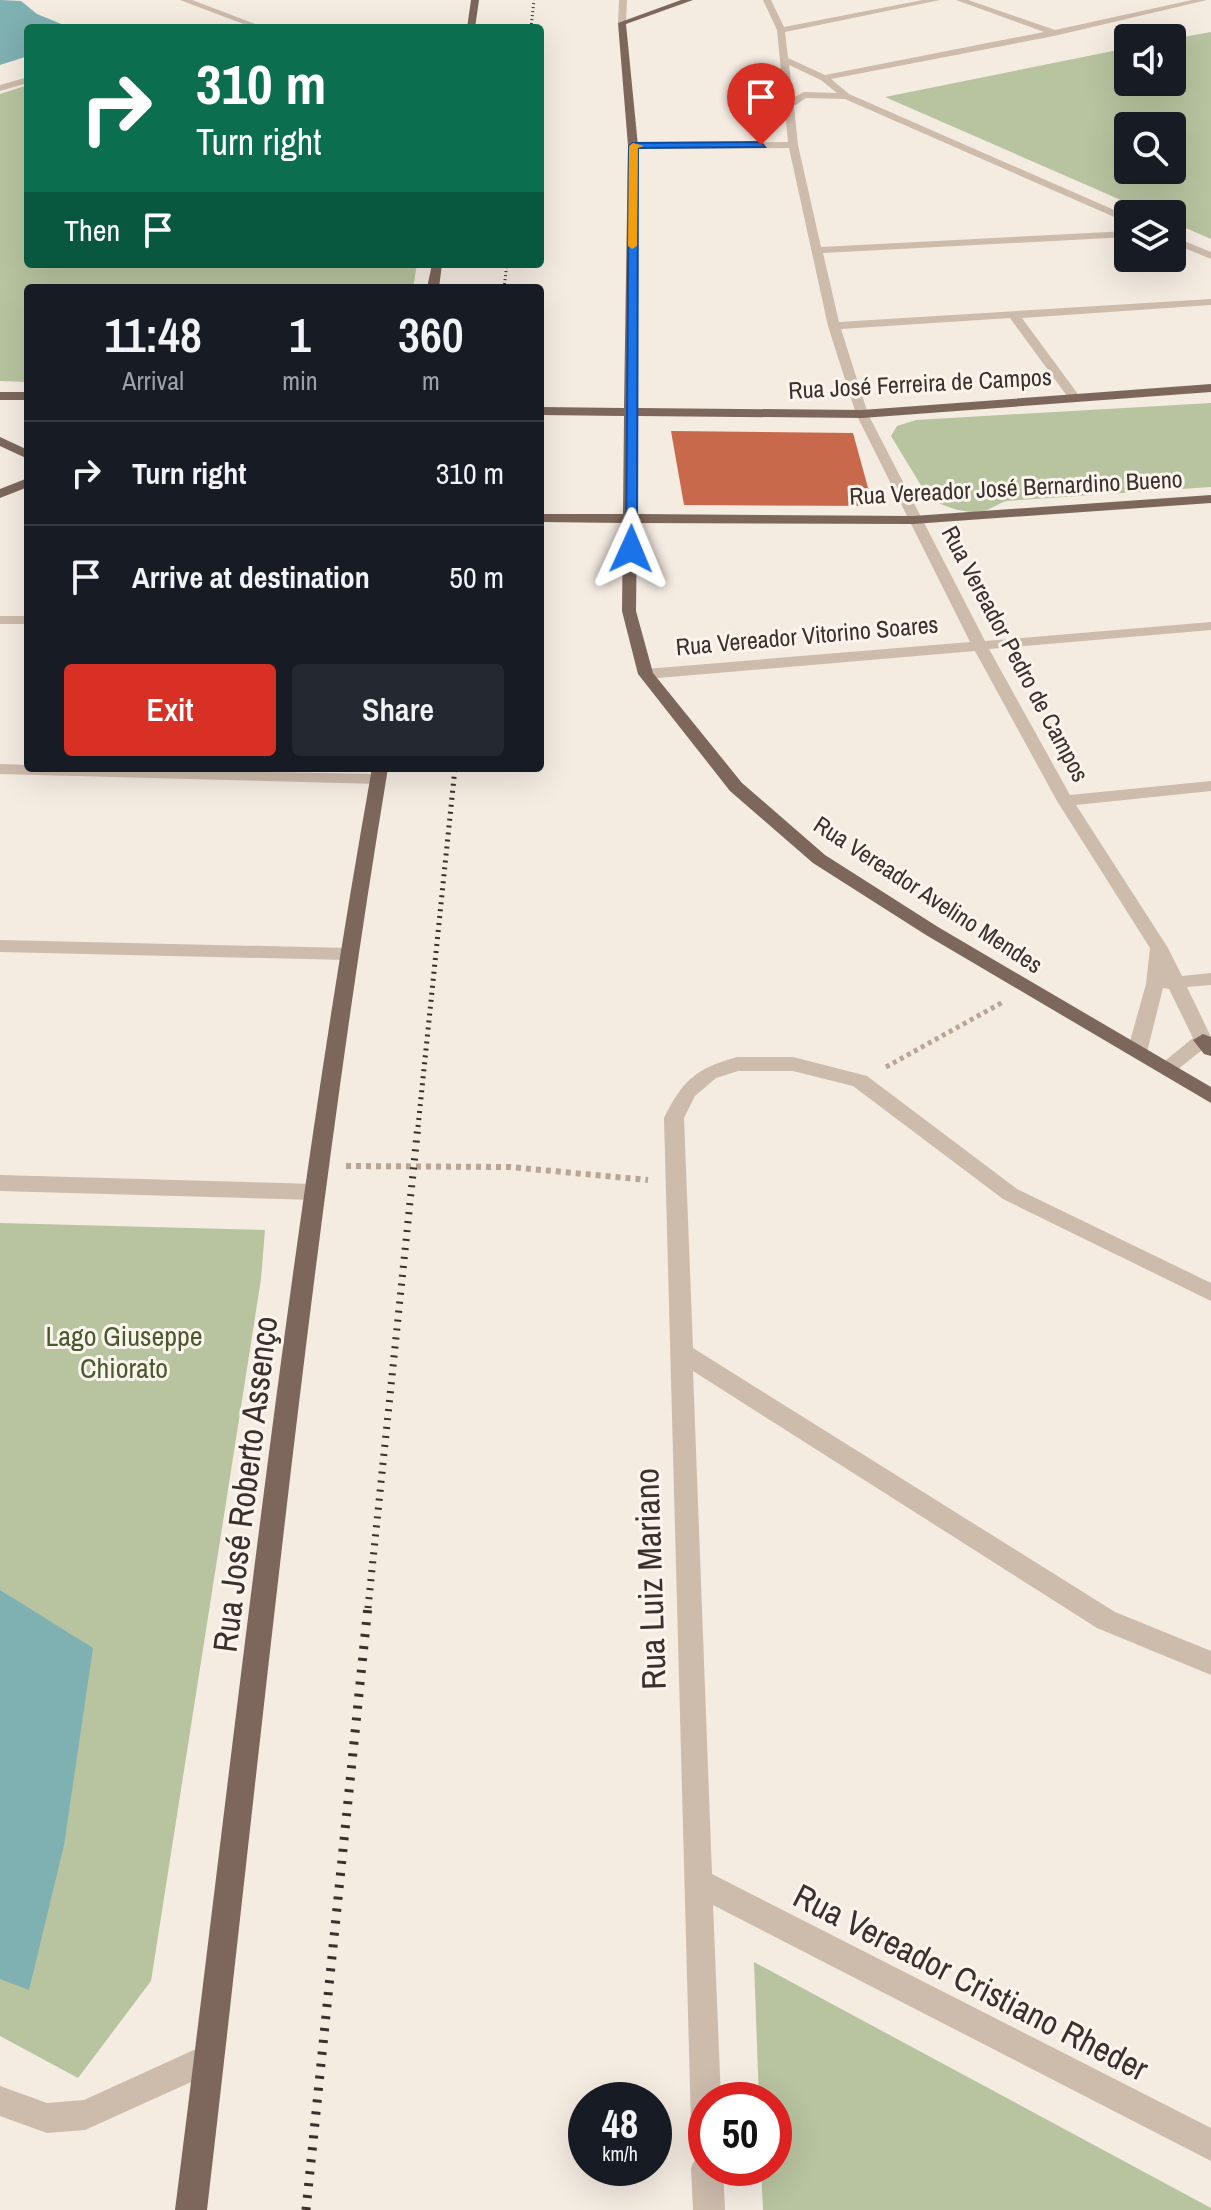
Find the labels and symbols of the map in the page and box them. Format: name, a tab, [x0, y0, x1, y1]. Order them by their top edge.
pin	[727, 63, 795, 145]
street label: Rua José Ferreira de Campos	[787, 360, 1052, 406]
street label: Rua Vereador José Bernardino Bueno	[848, 462, 1183, 512]
position arrow	[589, 507, 673, 591]
street label: Rua Vereador Pedro de Campos	[935, 520, 1097, 787]
street label: Rua Vereador Vitorino Soares	[674, 608, 939, 662]
street label: Rua Vereador Avelino Mendes	[808, 808, 1049, 980]
street label: Rua José Roberto Assenço	[202, 1314, 288, 1654]
park label: Lago Giuseppe Chiorato	[45, 1317, 203, 1387]
street label: Rua Luiz Mariano	[623, 1467, 677, 1691]
street label: Rua Vereador Cristiano Rheder	[786, 1873, 1157, 2092]
speed limit sign: 50	[688, 2082, 792, 2186]

